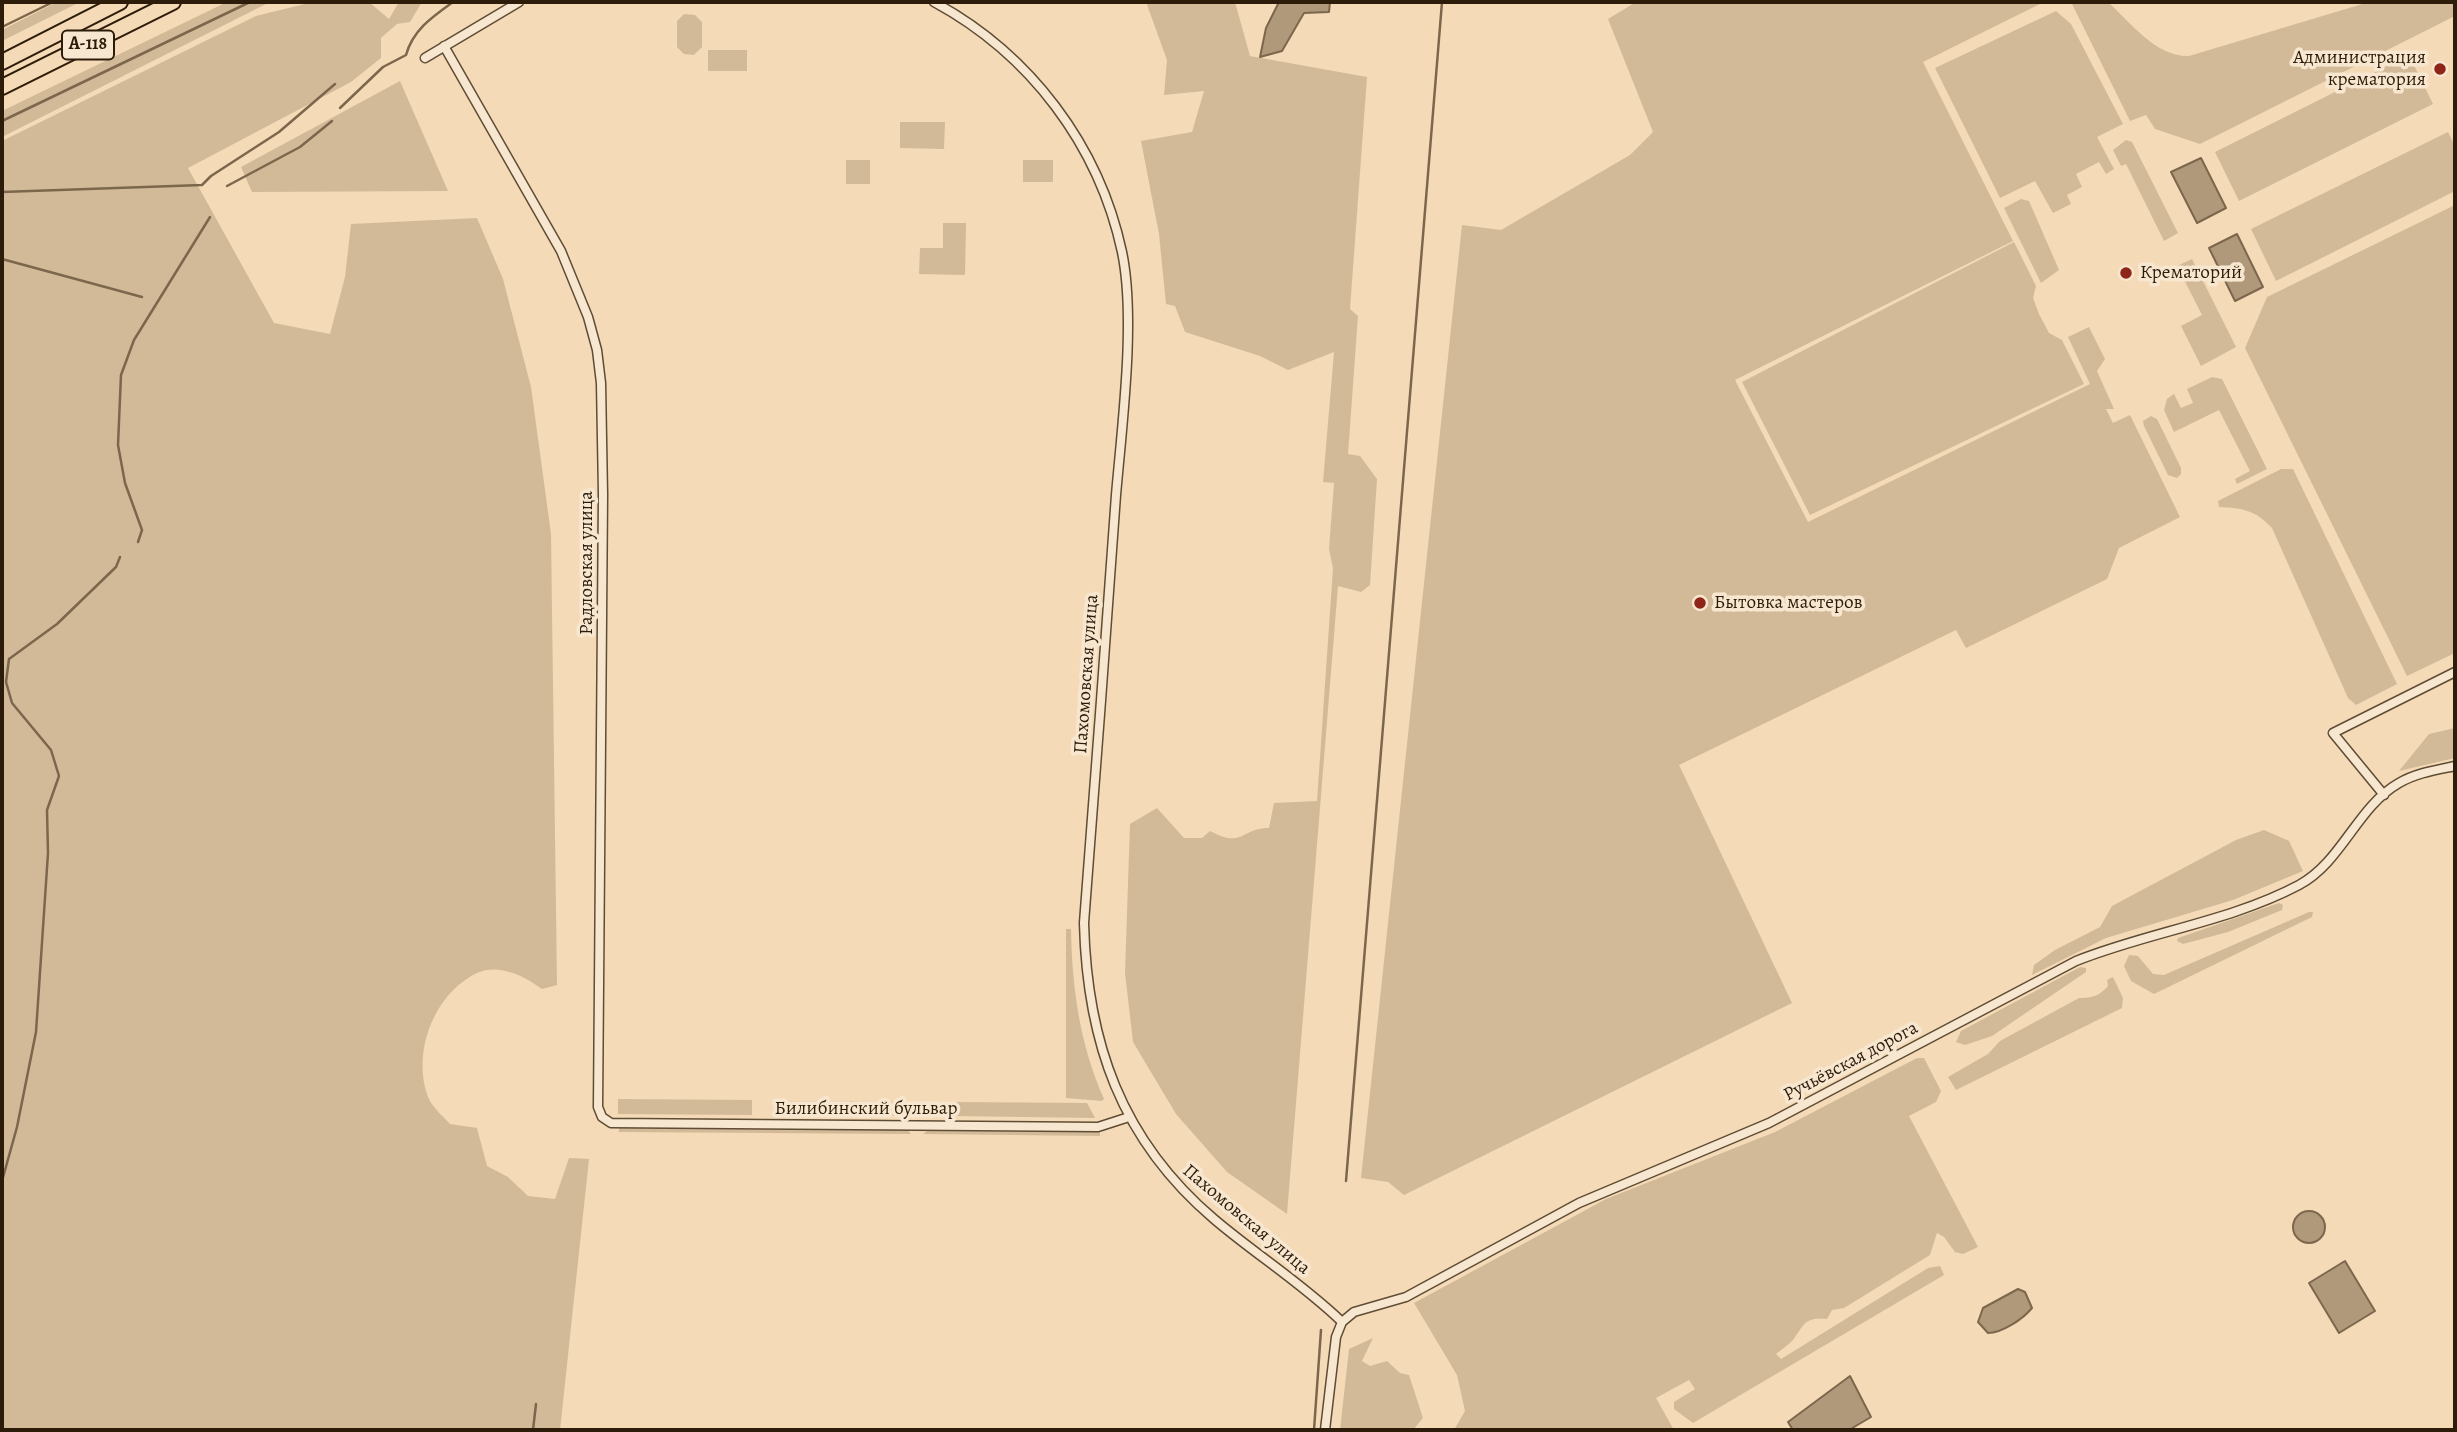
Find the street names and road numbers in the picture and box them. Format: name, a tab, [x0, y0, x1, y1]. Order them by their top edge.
road number: А-118	[62, 31, 114, 60]
street label: Радловская улица	[576, 491, 598, 635]
street label: Пахомовская улица	[1070, 594, 1104, 754]
street label: Ручьёвская дорога	[1780, 1017, 1922, 1107]
street label: Билибинский бульвар	[774, 1098, 958, 1120]
street label: Пахомовская улица	[1177, 1160, 1315, 1280]

